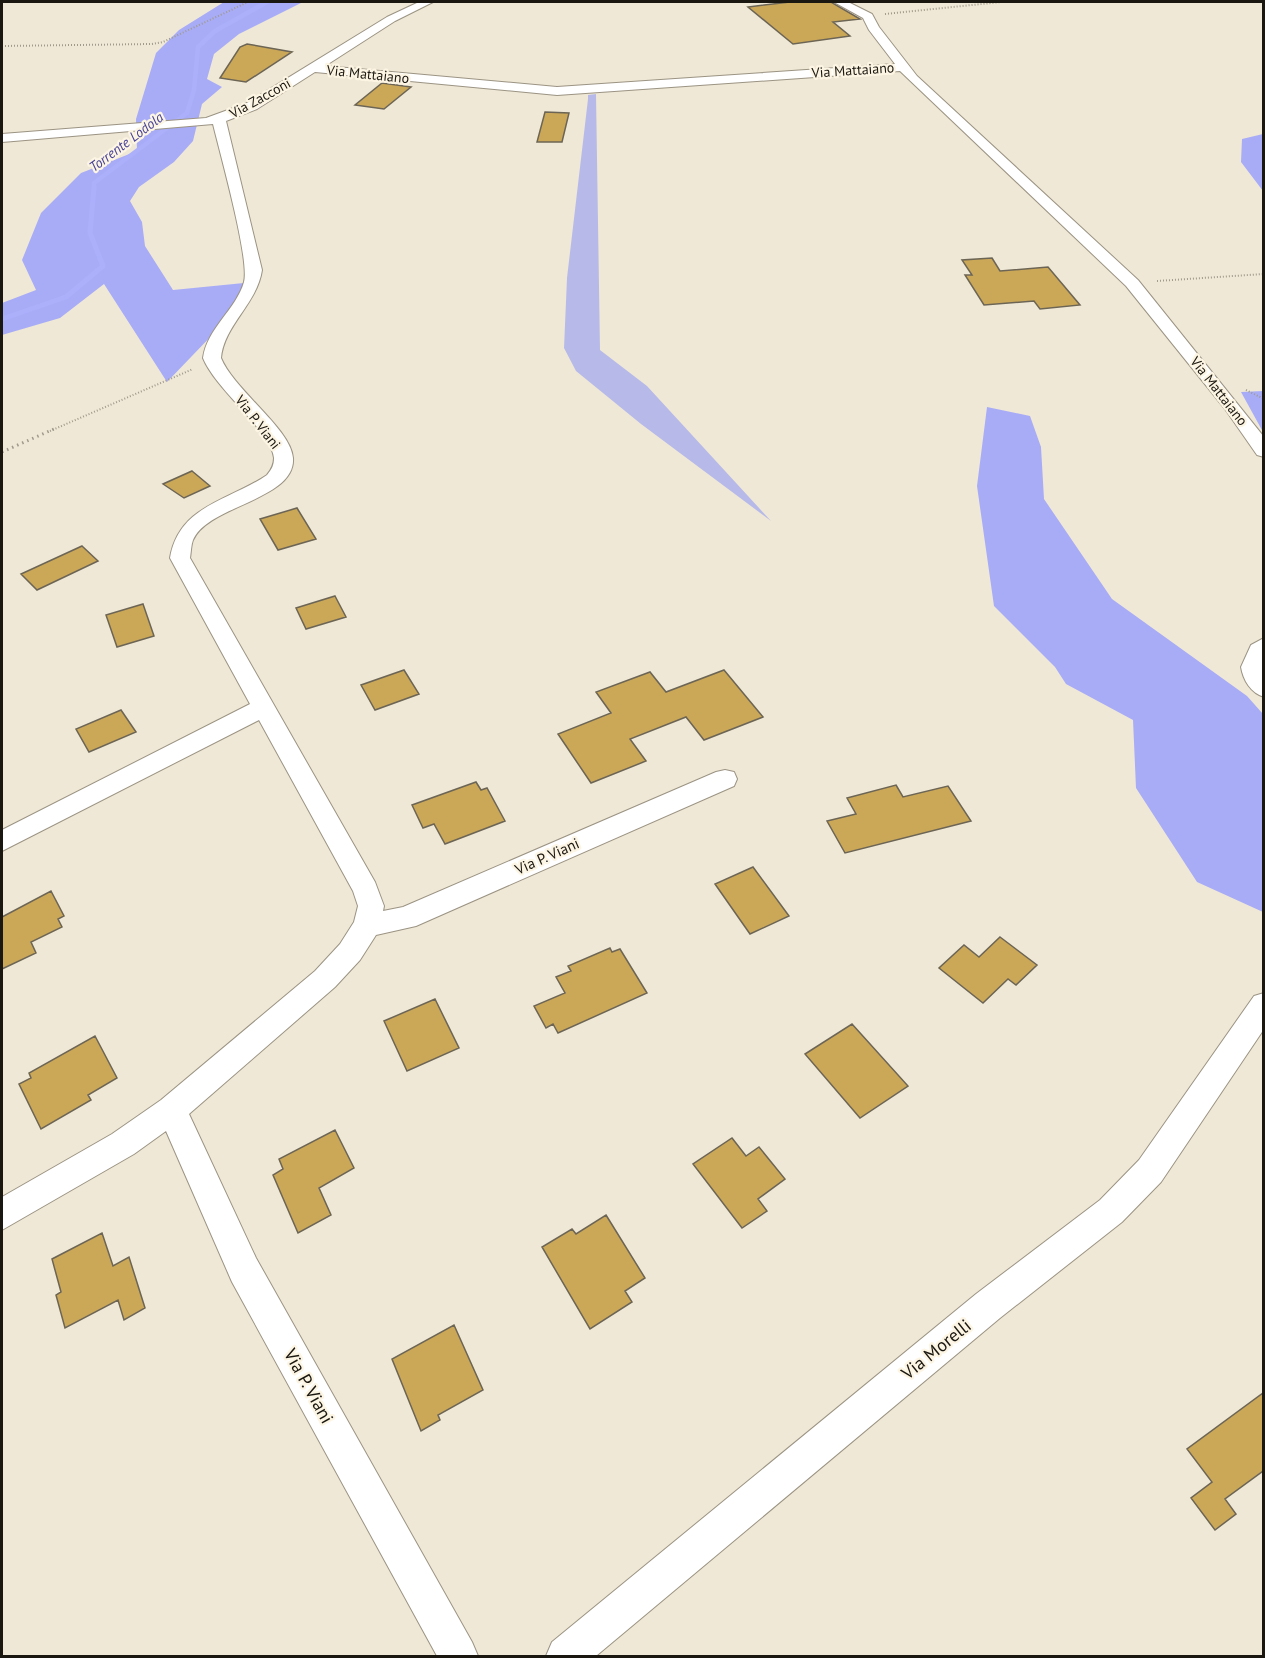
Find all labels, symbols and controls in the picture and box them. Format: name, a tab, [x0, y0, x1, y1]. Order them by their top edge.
street label: Via Mattaiano	[810, 58, 895, 82]
street label: Via Mattaiano	[325, 61, 410, 87]
street label: Via Zacconi	[225, 74, 294, 123]
water label: Torrente Lodola	[85, 108, 167, 176]
street label: Via Mattaiano	[1186, 352, 1252, 429]
street label: Via P. Viani	[231, 391, 285, 453]
street label: Via P. Viani	[511, 833, 582, 879]
street label: Via Morelli	[896, 1314, 976, 1385]
street label: Via P. Viani	[279, 1344, 339, 1427]

